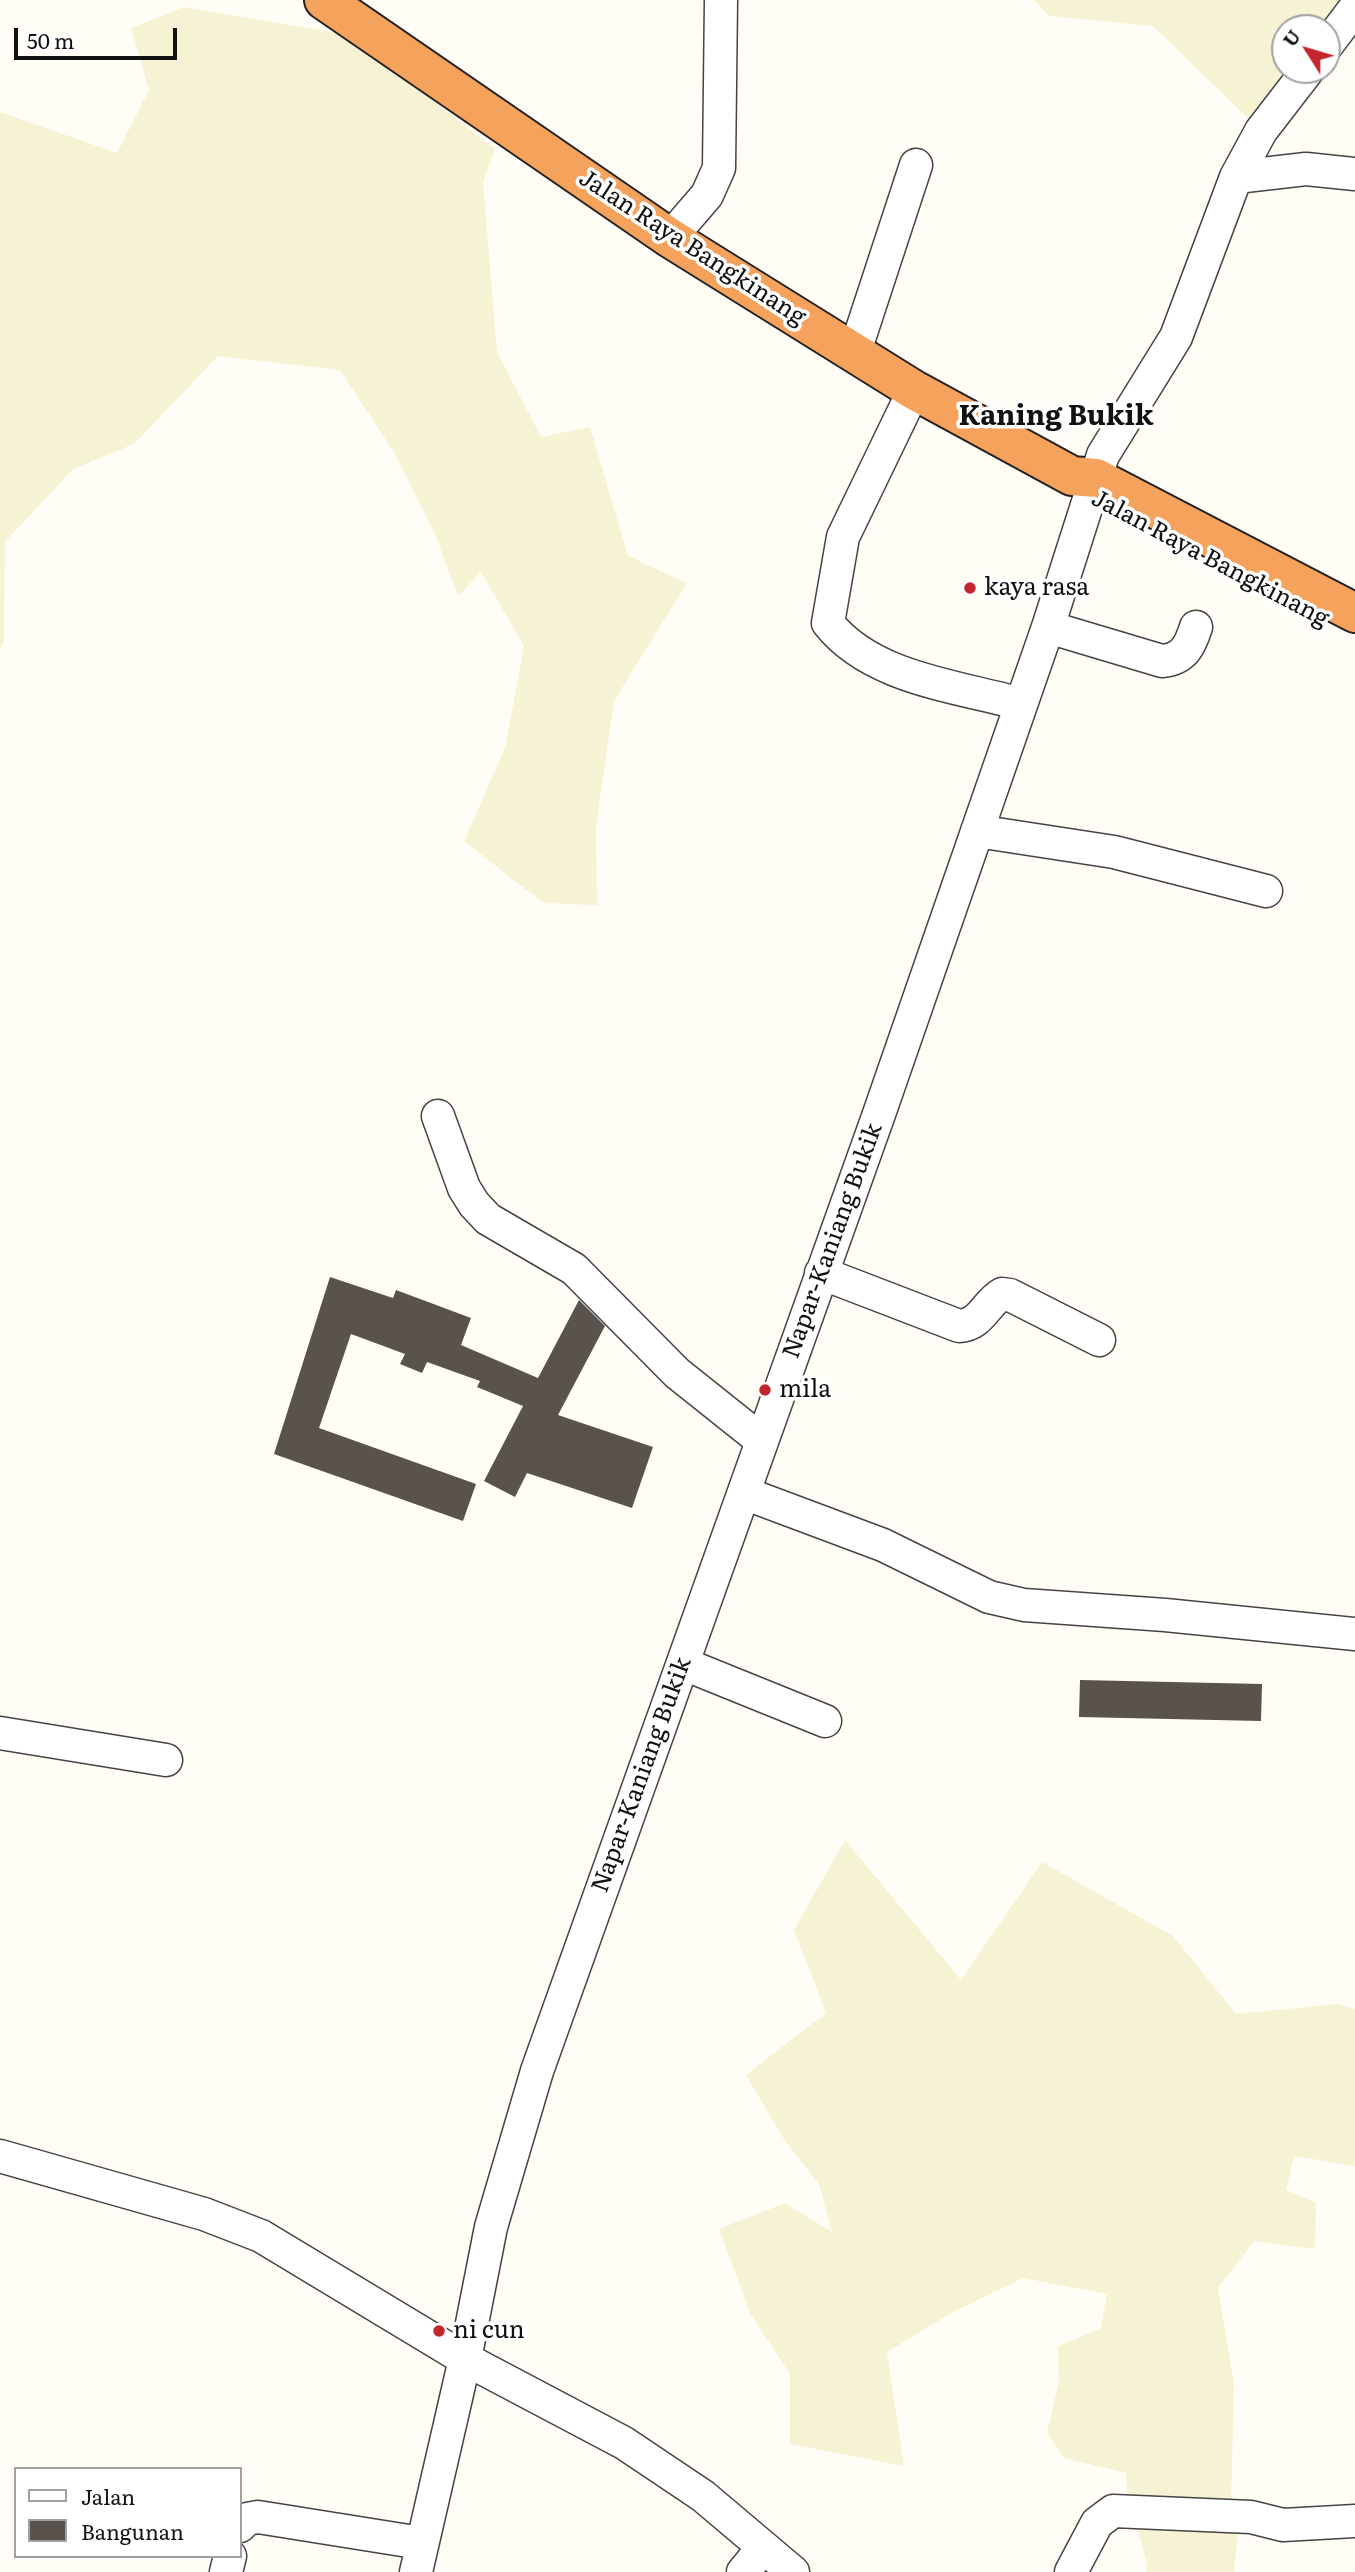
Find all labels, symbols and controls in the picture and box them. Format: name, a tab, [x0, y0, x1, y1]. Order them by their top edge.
scale bar	[18, 14, 180, 58]
north arrow	[1271, 14, 1341, 84]
text: U	[1275, 23, 1307, 52]
text: 50 m	[27, 24, 74, 55]
street label: Jalan Raya Bangkinang	[573, 164, 811, 332]
district label: Kaning Bukik	[958, 400, 1154, 434]
street label: Jalan Raya Bangkinang	[1086, 484, 1334, 634]
place label: kaya rasa	[984, 574, 1089, 602]
marker: kaya rasa	[962, 580, 978, 596]
street label: Napar-Kaniang Bukik	[777, 1119, 889, 1363]
place label: mila	[779, 1376, 831, 1404]
marker: mila	[757, 1382, 773, 1398]
street label: Napar-Kaniang Bukik	[586, 1653, 698, 1897]
place label: ni cun	[453, 2317, 525, 2345]
marker: ni cun	[431, 2323, 447, 2339]
legend	[14, 2467, 242, 2558]
text: Jalan	[81, 2480, 135, 2511]
text: Bangunan	[81, 2515, 184, 2546]

